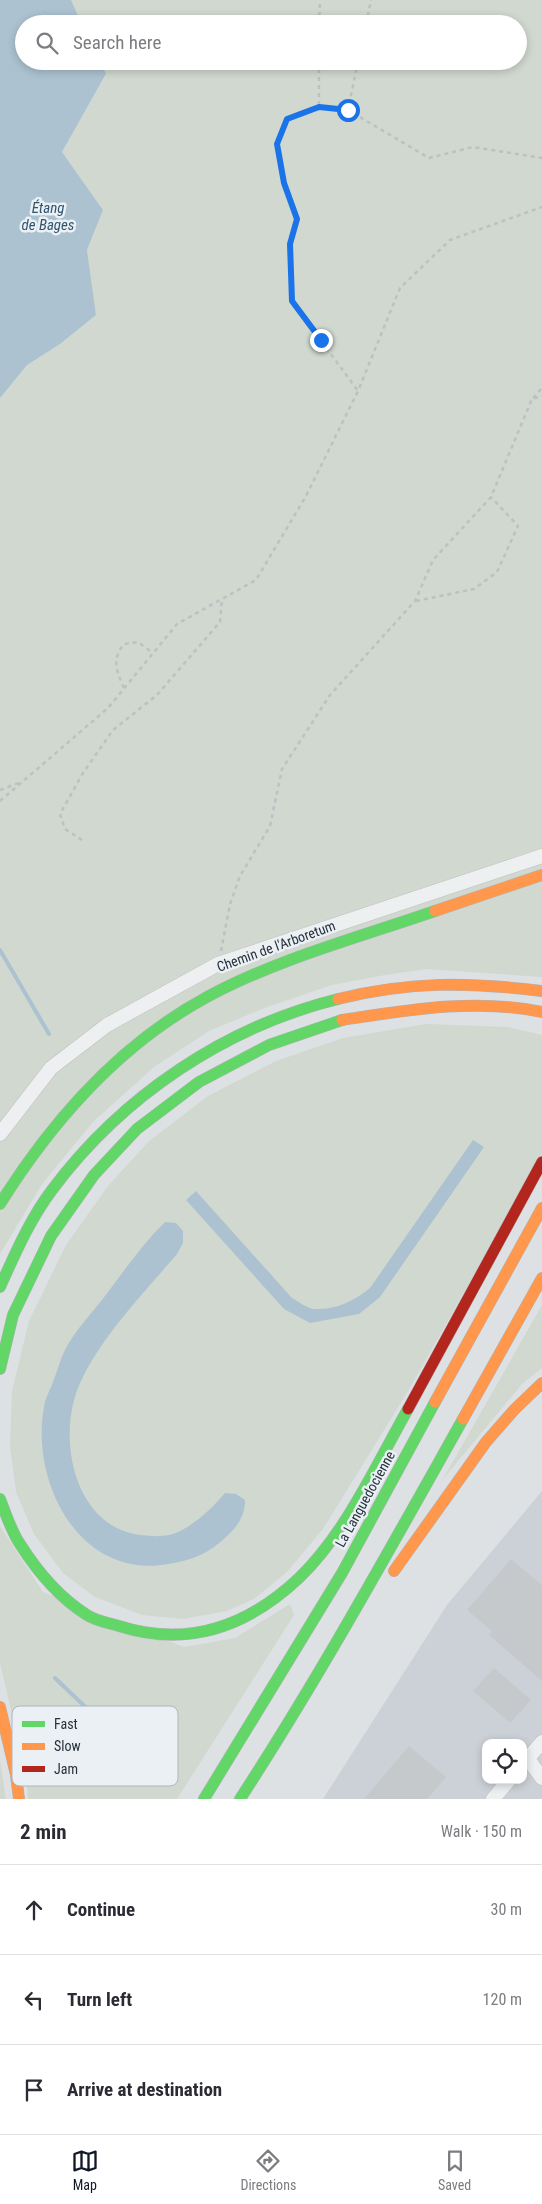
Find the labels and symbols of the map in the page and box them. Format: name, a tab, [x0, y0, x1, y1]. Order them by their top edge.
route start	[337, 99, 360, 122]
water label: Étang de Bages	[22, 199, 75, 234]
route end	[310, 329, 333, 352]
street label: Chemin de l'Arboretum	[215, 917, 337, 975]
street label: La Languedocienne	[332, 1448, 398, 1550]
legend	[12, 1706, 178, 1786]
text: Fast	[54, 1716, 78, 1732]
text: Slow	[54, 1738, 81, 1754]
text: Jam	[54, 1761, 78, 1777]

